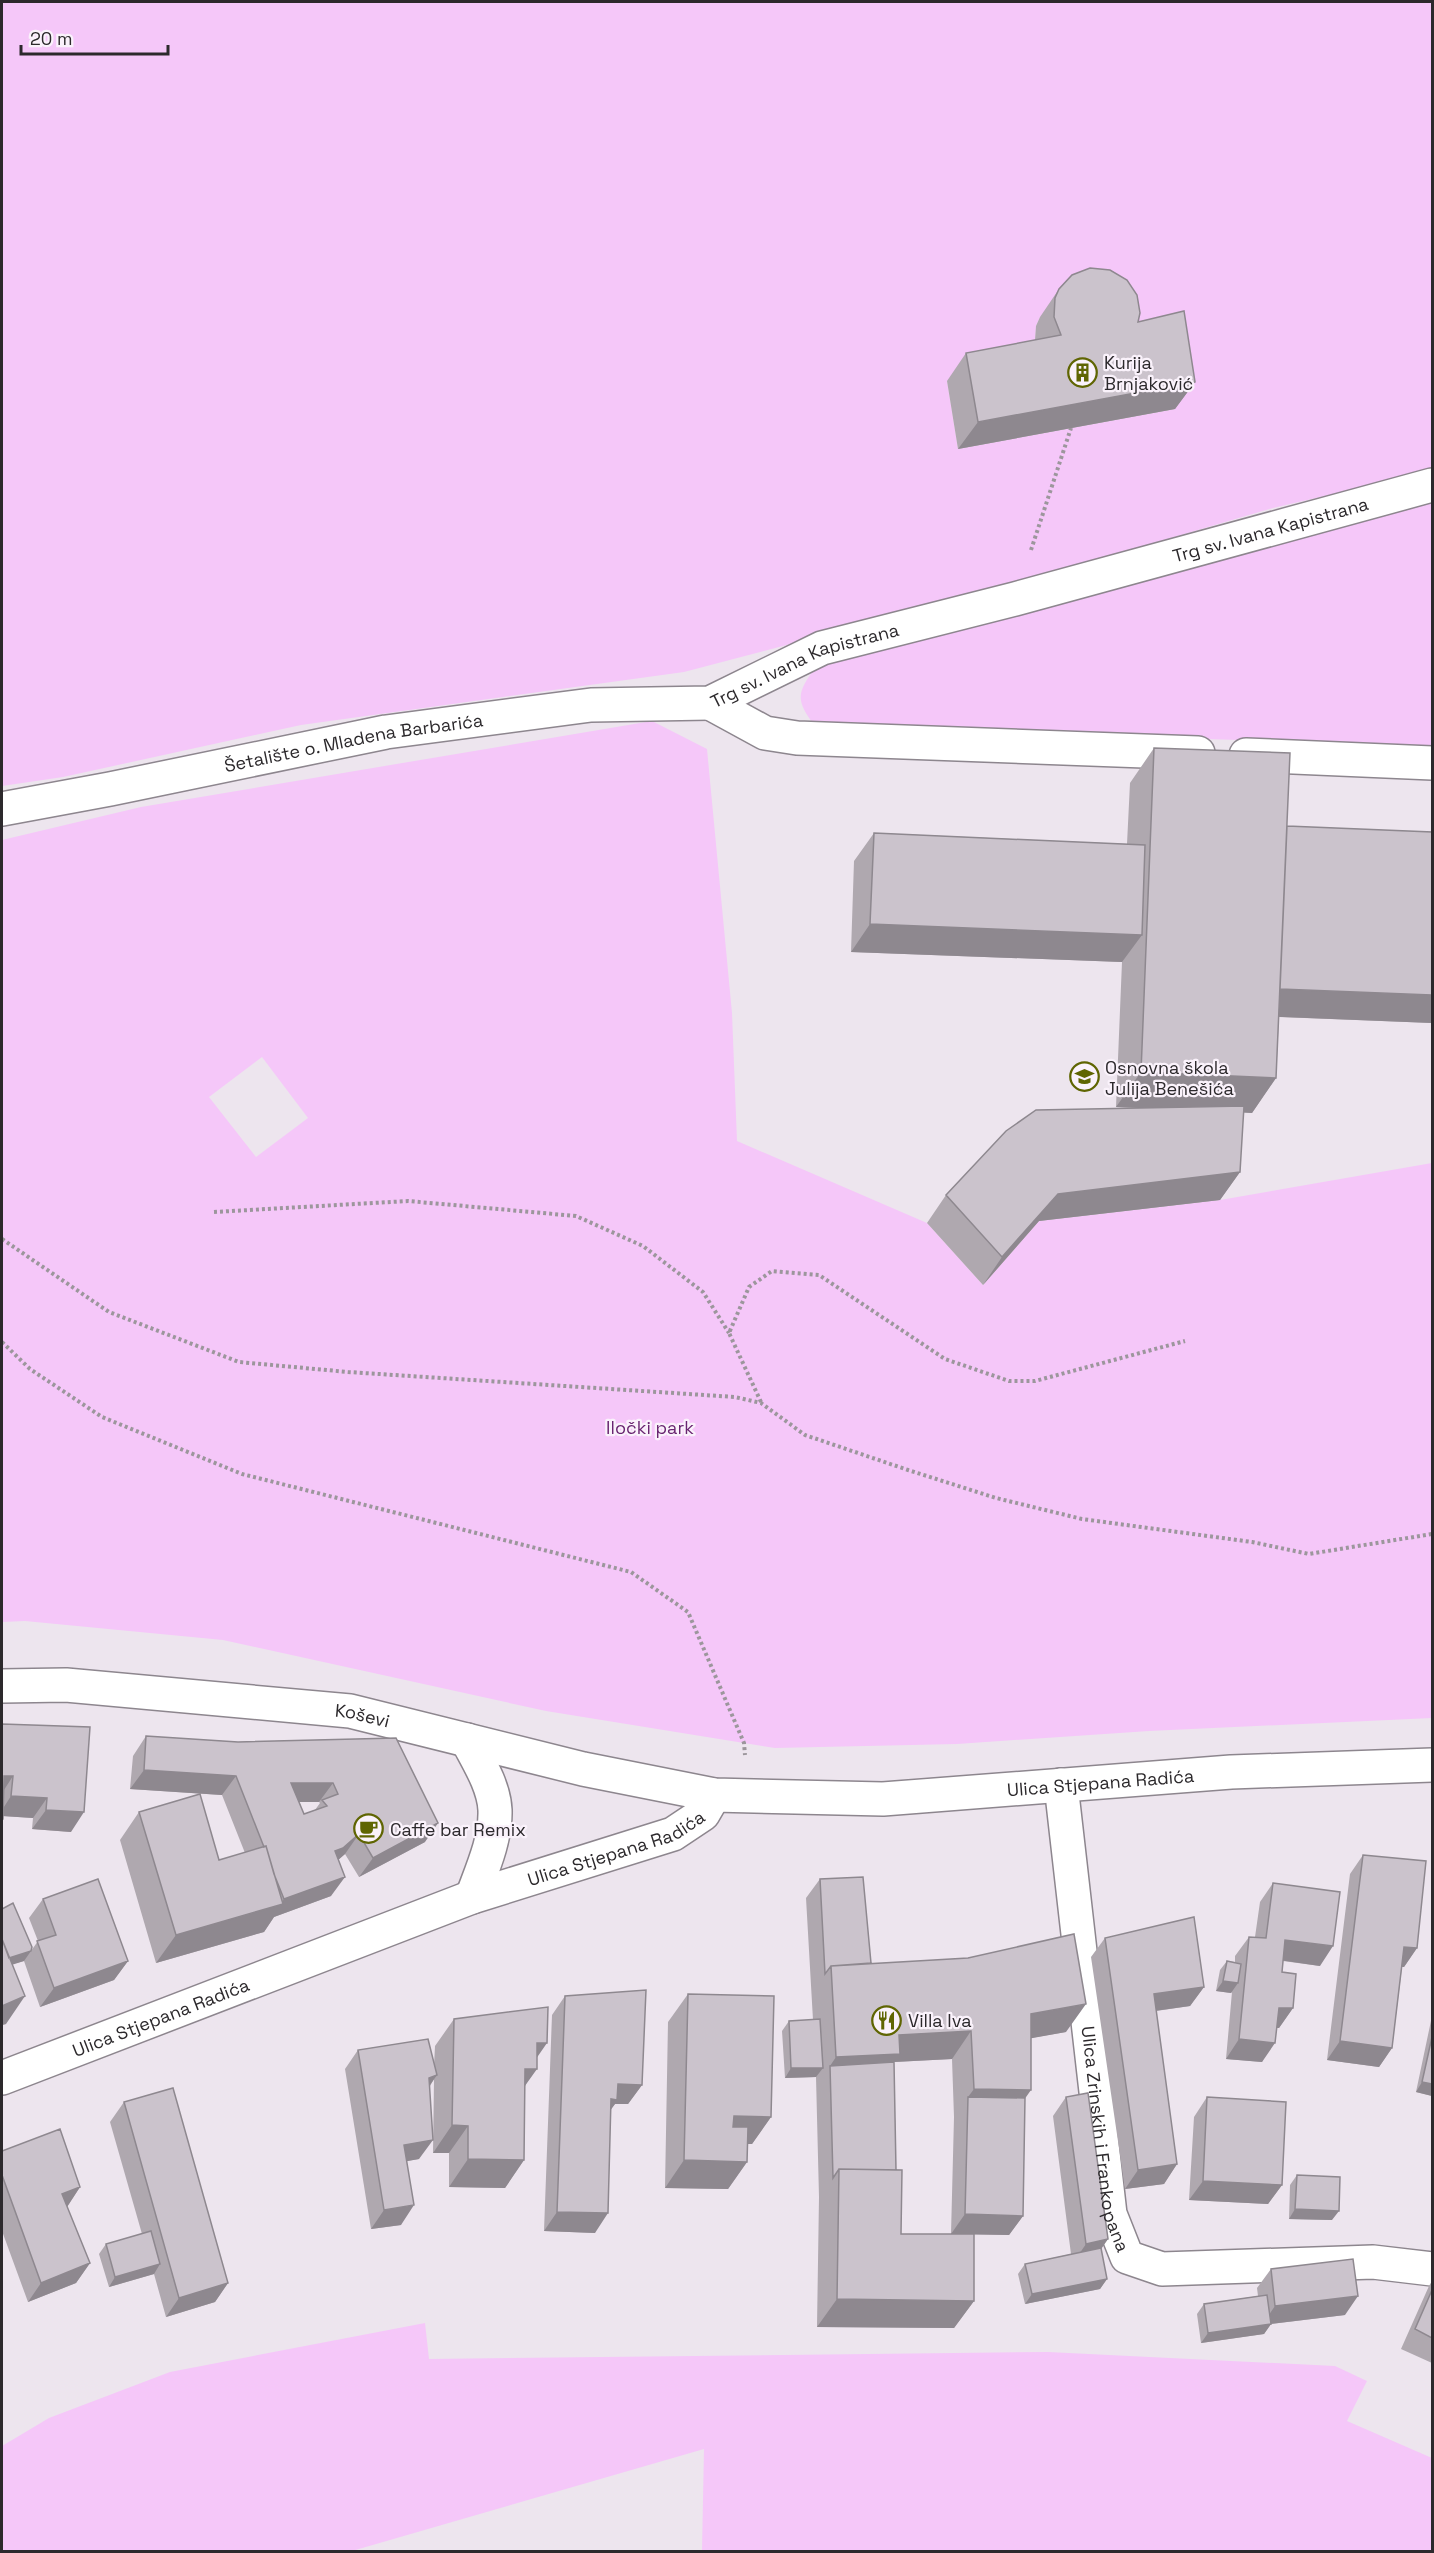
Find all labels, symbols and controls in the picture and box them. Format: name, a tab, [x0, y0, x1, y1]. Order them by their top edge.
scale bar	[21, 18, 168, 56]
text: 20 m	[30, 27, 73, 50]
place label: Kurija Brnjaković	[1104, 351, 1193, 395]
building icon: Kurija Brnjaković	[1067, 356, 1099, 388]
street label: Trg sv. Ivana Kapistrana	[1170, 491, 1371, 567]
street label: Trg sv. Ivana Kapistrana	[706, 617, 901, 713]
street label: Šetalište o. Mladena Barbarića	[222, 708, 484, 777]
place label: Osnovna škola Julija Benešića	[1105, 1056, 1234, 1100]
school or university icon: Osnovna škola Julija Benešića	[1068, 1061, 1100, 1093]
park label: Iločki park	[606, 1416, 694, 1439]
street label: Koševi	[334, 1698, 392, 1732]
street label: Ulica Stjepana Radića	[1006, 1763, 1195, 1801]
street label: Ulica Stjepana Radića	[524, 1805, 709, 1890]
cafe icon: Caffe bar Remix	[353, 1813, 385, 1845]
place label: Caffe bar Remix	[390, 1818, 526, 1841]
street label: Ulica Stjepana Radića	[69, 1972, 252, 2061]
restaurant icon: Villa Iva	[871, 2004, 903, 2036]
place label: Villa Iva	[908, 2009, 972, 2032]
street label: Ulica Zrinskih i Frankopana	[1077, 2025, 1135, 2255]

